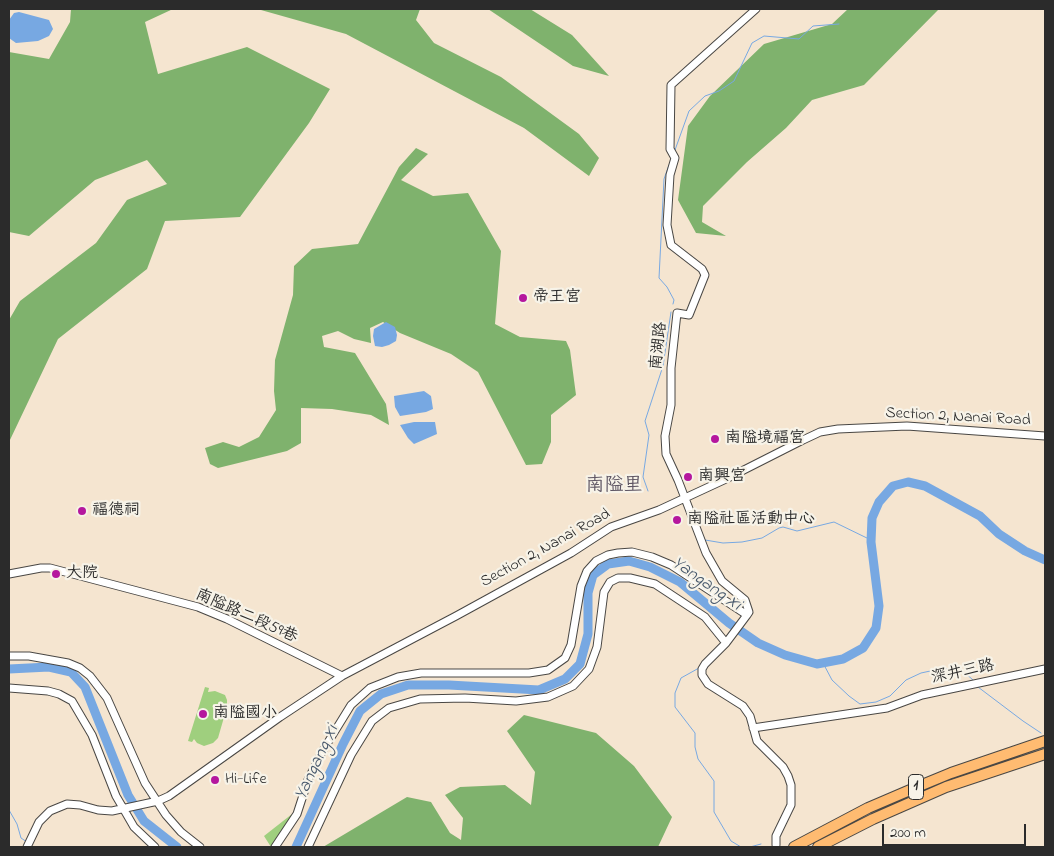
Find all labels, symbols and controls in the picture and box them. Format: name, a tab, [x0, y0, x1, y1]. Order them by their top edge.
place label: 帝王宮	[533, 288, 581, 308]
marker: 帝王宮	[517, 292, 529, 304]
street label: 南湖路	[648, 321, 672, 371]
street label: Section 2, Nanai Road	[885, 405, 1031, 431]
place label: 南隘境福宮	[725, 429, 805, 449]
marker: 南隘境福宮	[709, 433, 721, 445]
place label: 南興宮	[698, 467, 746, 487]
marker: 南興宮	[682, 471, 694, 483]
district label: 南隘里	[586, 476, 642, 498]
place label: 福德祠	[92, 501, 140, 521]
marker: 福德祠	[76, 505, 88, 517]
street label: Section 2, Nanai Road	[478, 505, 614, 593]
place label: 南隘社區活動中心	[687, 510, 815, 530]
marker: 南隘社區活動中心	[671, 514, 683, 526]
water label: Yangang Xi	[667, 553, 745, 617]
place label: 大院	[66, 564, 98, 584]
marker: 大院	[50, 568, 62, 580]
street label: 南隘路二段59巷	[192, 586, 300, 648]
street label: 深井三路	[930, 657, 996, 689]
place label: 南隘國小	[213, 704, 277, 724]
marker: 南隘國小	[197, 708, 209, 720]
water label: Yangang Xi	[291, 722, 345, 804]
place label: Hi-Life	[225, 770, 267, 790]
marker: Hi-Life	[209, 774, 221, 786]
road number: 1	[908, 774, 924, 800]
scale bar	[884, 814, 1028, 846]
text: 200 m	[890, 822, 926, 844]

